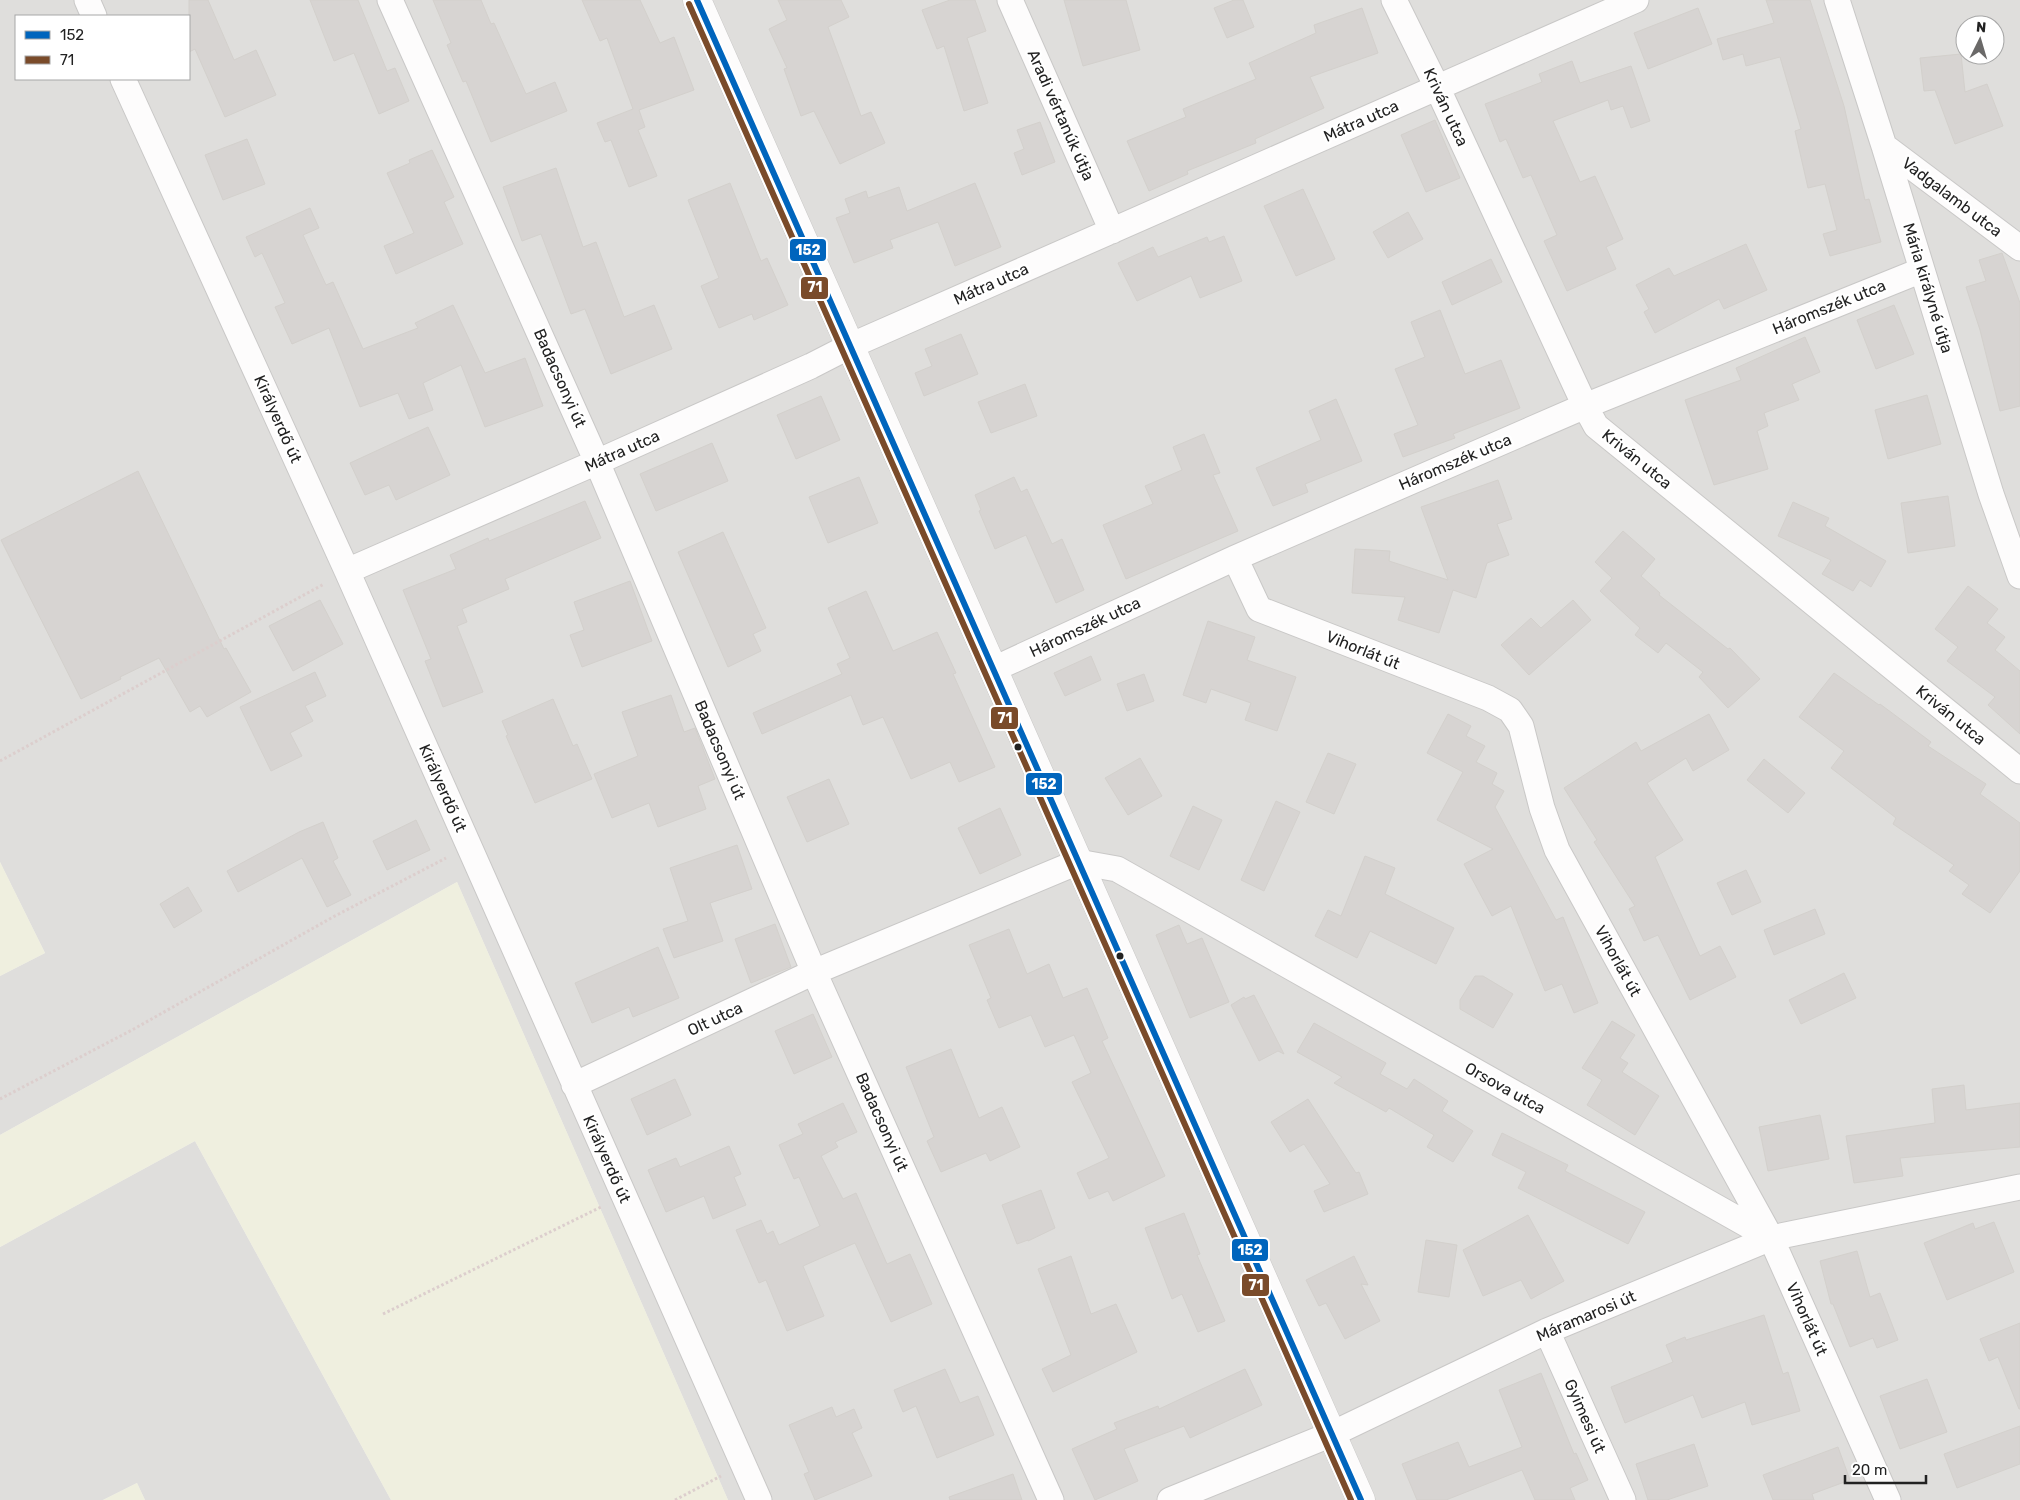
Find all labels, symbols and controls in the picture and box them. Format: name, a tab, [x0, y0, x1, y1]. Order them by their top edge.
legend	[15, 15, 190, 80]
north arrow	[1955, 15, 2005, 65]
text: N	[1975, 19, 1987, 36]
text: 152	[60, 26, 84, 44]
street label: Aradi vértanúk útja	[1024, 47, 1098, 183]
text: 71	[60, 51, 74, 69]
street label: Kriván utca	[1420, 65, 1472, 149]
street label: Mátra utca	[1321, 96, 1401, 146]
street label: Vadgalamb utca	[1898, 153, 2006, 241]
street label: Mária királyné útja	[1899, 221, 1957, 355]
line badge: 152	[789, 238, 827, 262]
text: 152	[795, 242, 821, 259]
street label: Mátra utca	[951, 259, 1031, 309]
line badge: 71	[800, 276, 829, 300]
street label: Háromszék utca	[1770, 276, 1888, 338]
text: 71	[808, 279, 823, 296]
street label: Badacsonyi út	[530, 326, 590, 430]
street label: Királyerdő út	[250, 372, 306, 466]
street label: Kriván utca	[1598, 425, 1676, 493]
street label: Mátra utca	[582, 426, 662, 476]
street label: Háromszék utca	[1396, 430, 1514, 494]
street label: Háromszék utca	[1026, 593, 1144, 661]
street label: Vihorlát út	[1323, 627, 1403, 673]
street label: Kriván utca	[1912, 681, 1990, 749]
street label: Badacsonyi út	[691, 698, 749, 802]
line badge: 71	[990, 706, 1019, 730]
text: 71	[998, 710, 1013, 727]
street label: Királyerdő út	[415, 741, 471, 835]
unlabelled marker	[1013, 742, 1023, 752]
line badge: 152	[1025, 772, 1063, 796]
text: 152	[1031, 776, 1057, 793]
street label: Vihorlát út	[1591, 922, 1645, 1000]
unlabelled marker	[1115, 951, 1125, 961]
street label: Olt utca	[684, 998, 746, 1040]
street label: Orsova utca	[1462, 1058, 1548, 1118]
street label: Badacsonyi út	[852, 1070, 912, 1174]
street label: Királyerdő út	[579, 1112, 635, 1206]
line badge: 152	[1231, 1238, 1269, 1262]
text: 152	[1237, 1242, 1263, 1259]
line badge: 71	[1241, 1273, 1270, 1297]
text: 71	[1249, 1277, 1264, 1294]
street label: Vihorlát út	[1782, 1279, 1832, 1359]
street label: Máramarosi út	[1533, 1286, 1639, 1346]
street label: Gyimesi út	[1560, 1376, 1610, 1456]
scale bar	[1845, 1452, 1926, 1484]
text: 20 m	[1852, 1461, 1887, 1479]

